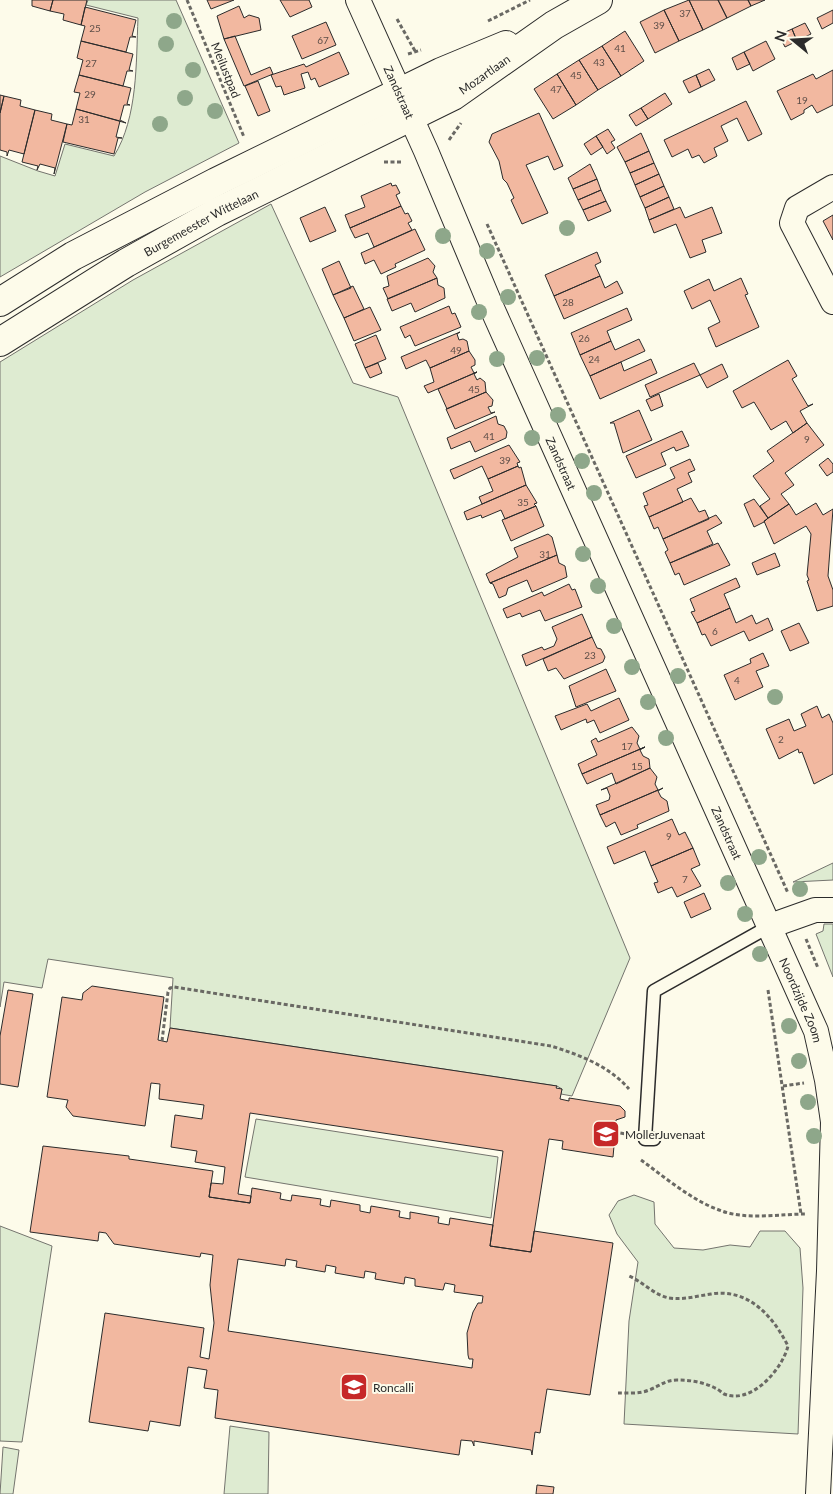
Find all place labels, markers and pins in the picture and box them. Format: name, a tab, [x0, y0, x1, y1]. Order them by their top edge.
school or university icon: MollerJuvenaat	[591, 1119, 621, 1149]
place label: MollerJuvenaat	[625, 1127, 706, 1142]
school or university icon: Roncalli	[339, 1372, 369, 1402]
place label: Roncalli	[373, 1380, 414, 1395]

